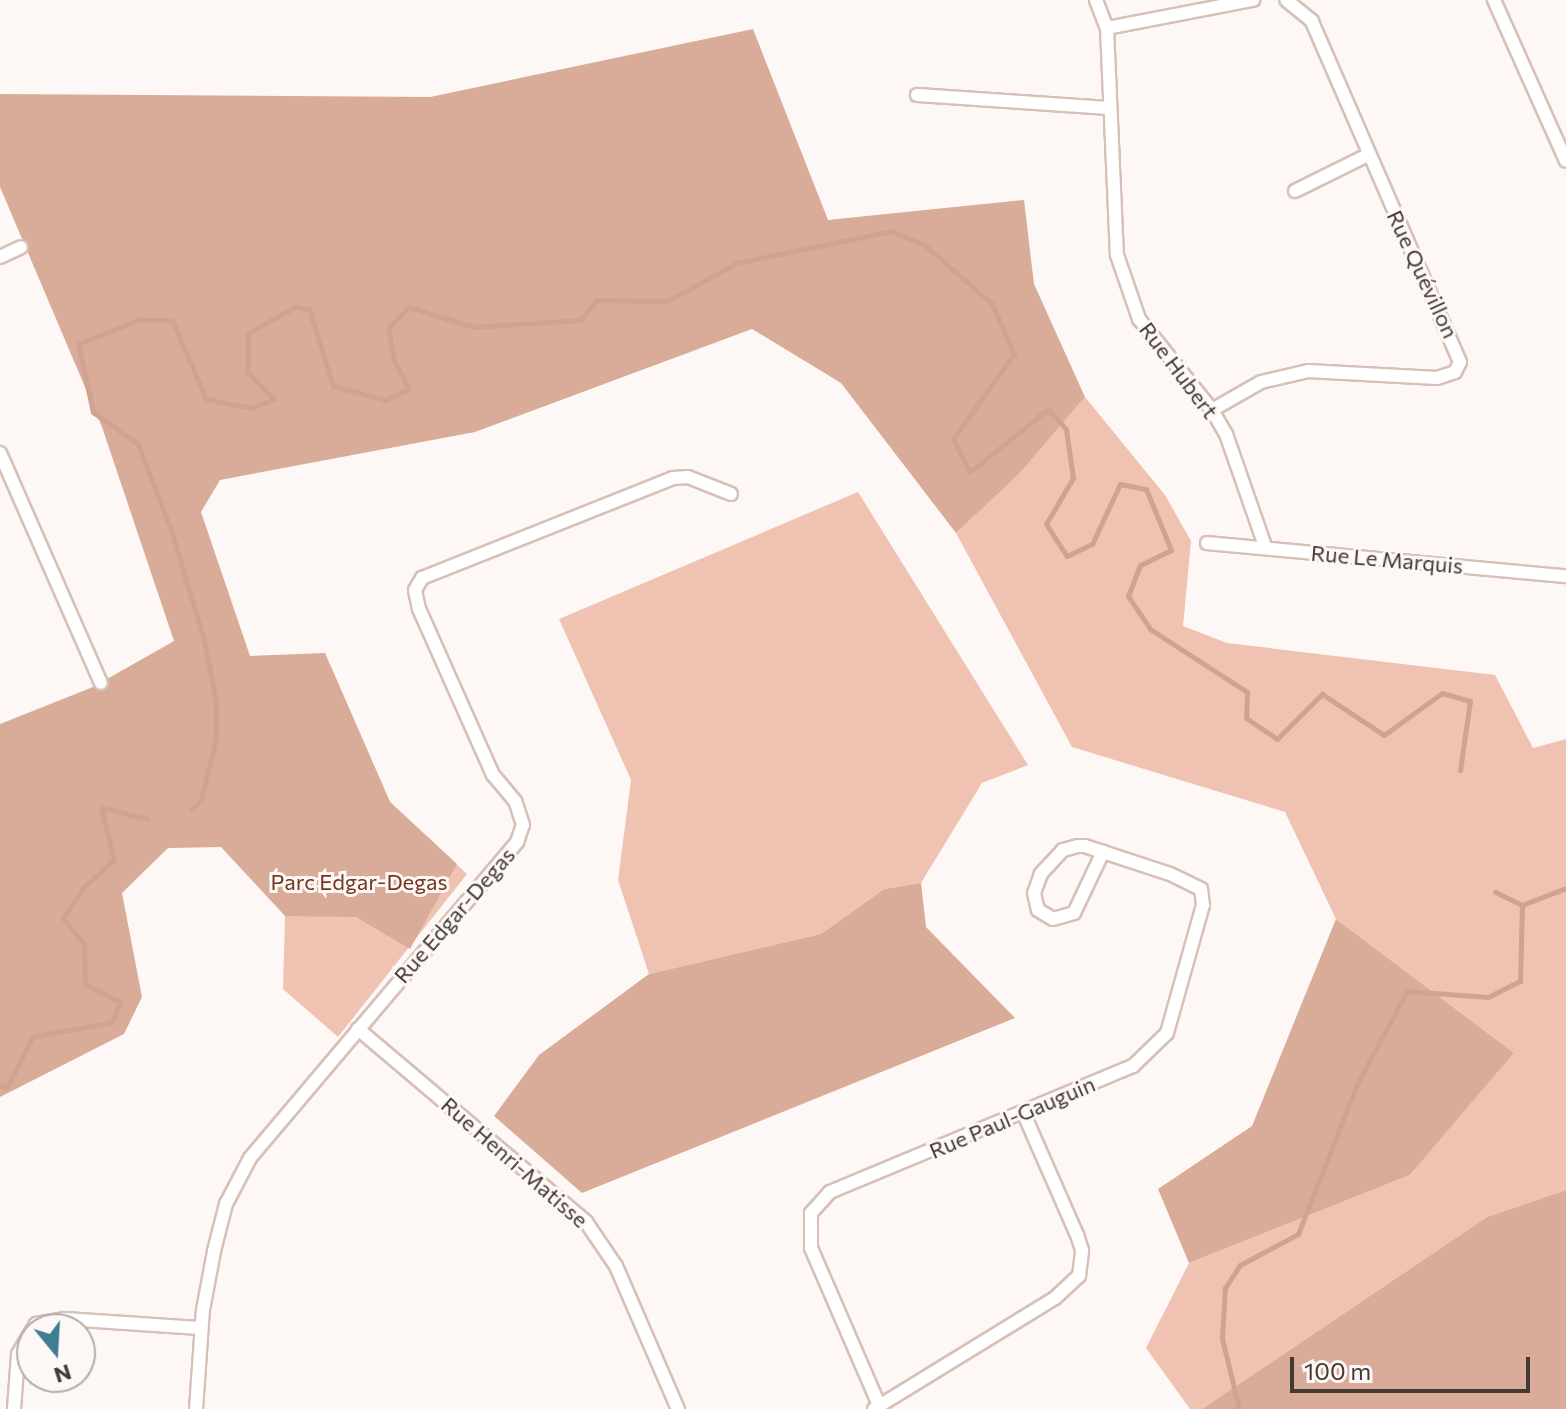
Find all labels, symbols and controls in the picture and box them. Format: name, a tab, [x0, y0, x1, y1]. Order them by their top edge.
street label: Rue Quévillon	[1382, 206, 1464, 342]
street label: Rue Hubert	[1134, 317, 1224, 423]
street label: Rue Le Marquis	[1310, 539, 1464, 579]
street label: Rue Edgar-Degas	[388, 842, 520, 988]
park label: Parc Edgar-Degas	[270, 869, 448, 895]
street label: Rue Paul-Gauguin	[925, 1070, 1099, 1164]
street label: Rue Henri-Matisse	[436, 1091, 594, 1233]
north arrow	[16, 1313, 96, 1393]
scale bar	[1294, 1341, 1534, 1391]
text: 100 m	[1304, 1356, 1371, 1385]
text: N	[51, 1359, 75, 1390]

